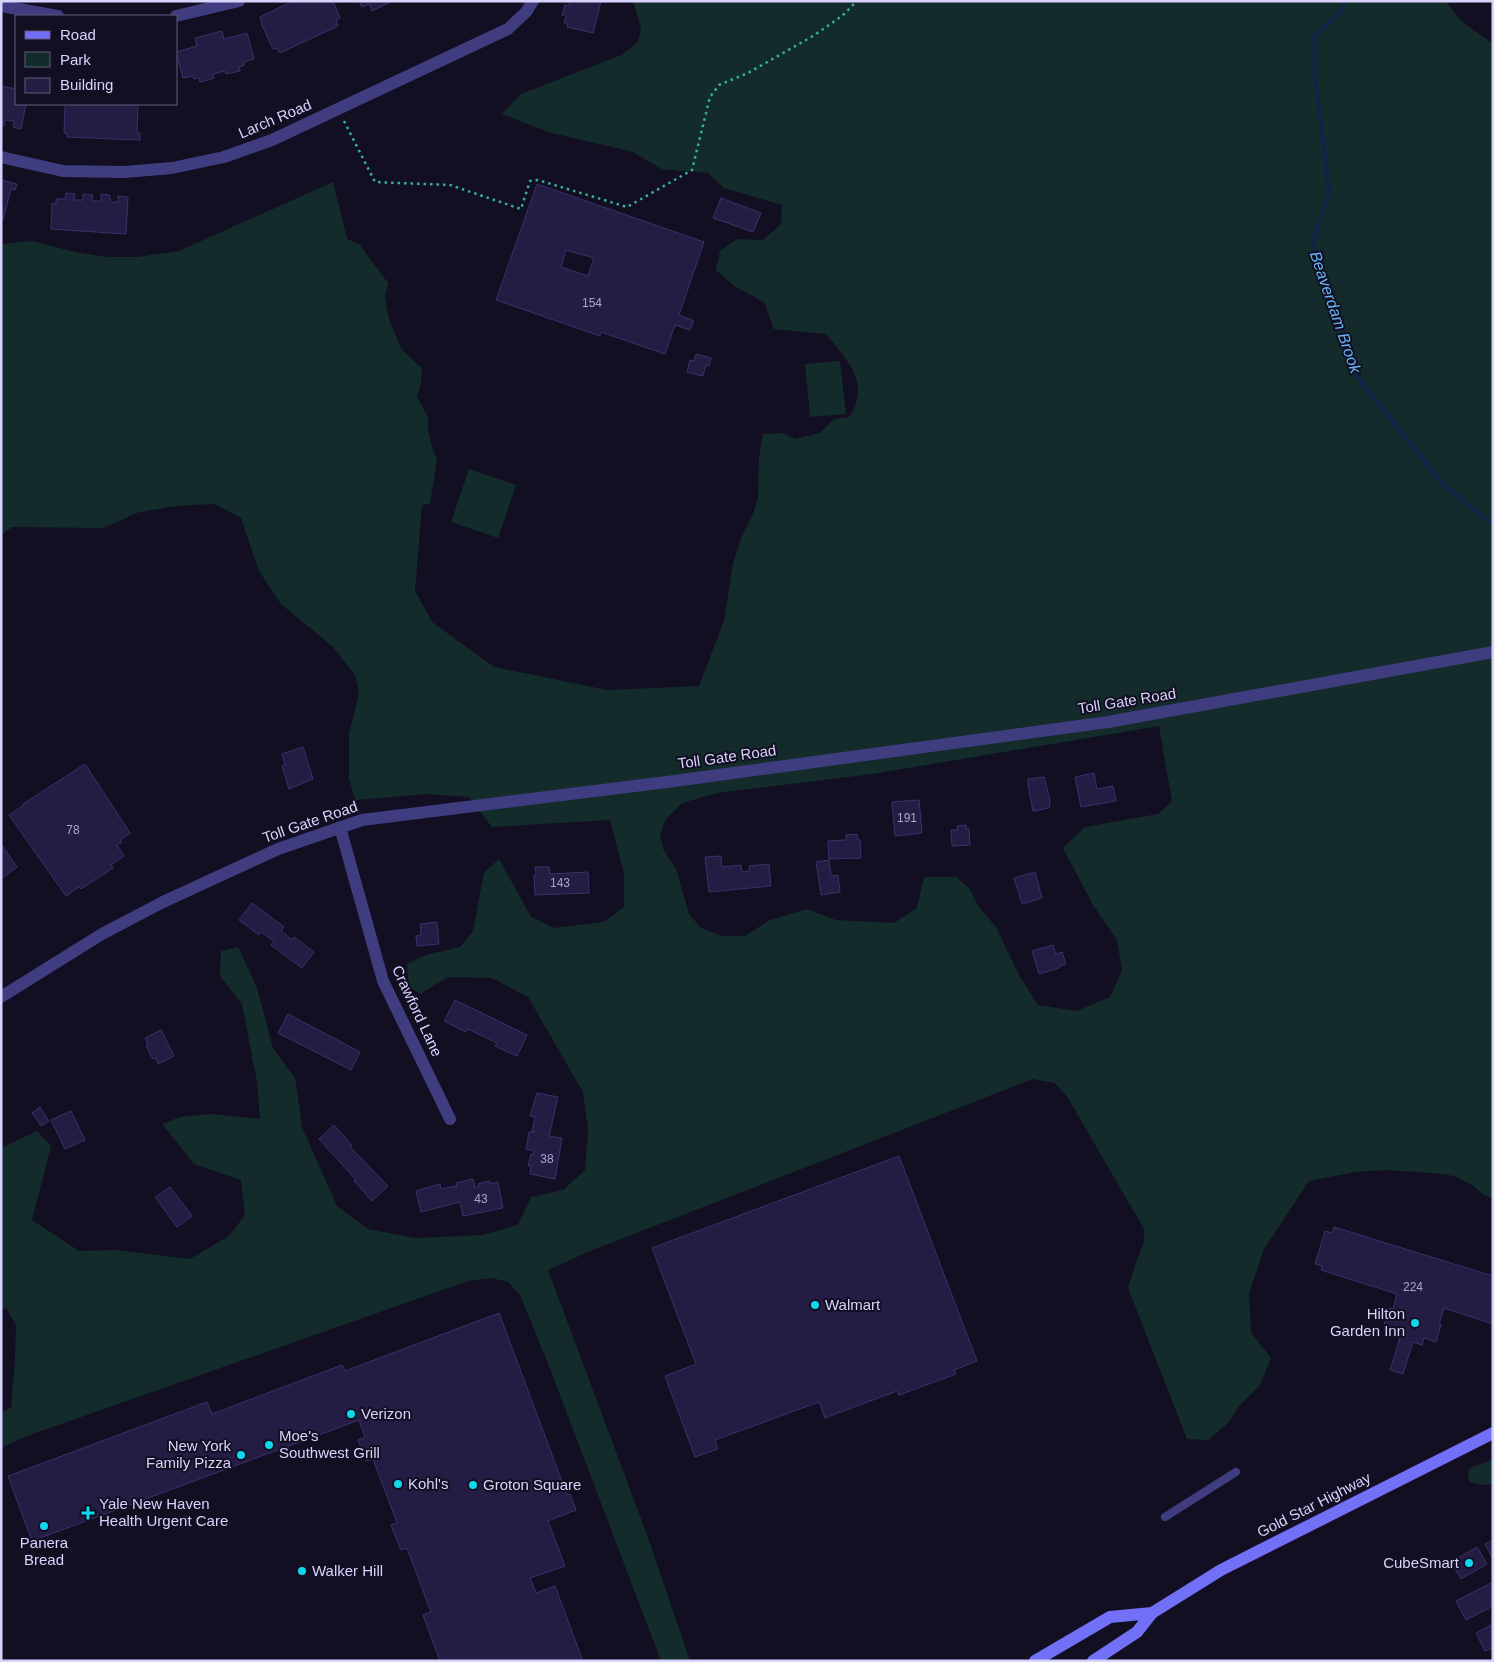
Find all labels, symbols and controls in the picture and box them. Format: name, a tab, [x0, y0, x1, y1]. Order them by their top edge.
legend	[15, 15, 178, 105]
text: Road	[60, 26, 96, 43]
text: Park	[60, 51, 91, 68]
text: Building	[60, 76, 113, 93]
street label: Larch Road	[236, 96, 314, 142]
water label: Beaverdam Brook	[1307, 249, 1365, 376]
house number: 154	[582, 296, 602, 310]
street label: Toll Gate Road	[1077, 684, 1177, 717]
street label: Toll Gate Road	[677, 741, 777, 772]
street label: Toll Gate Road	[260, 797, 360, 846]
house number: 191	[897, 811, 917, 825]
house number: 78	[66, 823, 80, 837]
house number: 143	[550, 876, 570, 890]
street label: Crawford Lane	[389, 963, 446, 1059]
house number: 38	[540, 1152, 554, 1166]
house number: 43	[474, 1192, 488, 1206]
house number: 224	[1403, 1280, 1423, 1294]
place label: Walmart	[825, 1296, 881, 1313]
marker: Walmart	[809, 1299, 821, 1311]
place label: Hilton Garden Inn	[1330, 1305, 1405, 1339]
marker: Hilton Garden Inn	[1409, 1317, 1421, 1329]
place label: Verizon	[361, 1405, 411, 1422]
marker: Verizon	[345, 1408, 357, 1420]
place label: Moe's Southwest Grill	[279, 1427, 380, 1461]
place label: New York Family Pizza	[146, 1437, 232, 1471]
marker: Moe's Southwest Grill	[263, 1439, 275, 1451]
marker: New York Family Pizza	[235, 1449, 247, 1461]
street label: Gold Star Highway	[1254, 1468, 1374, 1541]
place label: Kohl's	[408, 1475, 448, 1492]
place label: Groton Square	[483, 1476, 581, 1493]
marker: Kohl's	[392, 1478, 404, 1490]
marker: Groton Square	[467, 1479, 479, 1491]
place label: Yale New Haven Health Urgent Care	[99, 1495, 228, 1529]
marker: Yale New Haven Health Urgent Care	[81, 1506, 95, 1520]
marker: Panera Bread	[38, 1520, 50, 1532]
place label: Panera Bread	[20, 1534, 69, 1568]
place label: CubeSmart	[1383, 1554, 1460, 1571]
marker: CubeSmart	[1463, 1557, 1475, 1569]
place label: Walker Hill	[312, 1562, 383, 1579]
marker: Walker Hill	[296, 1565, 308, 1577]

